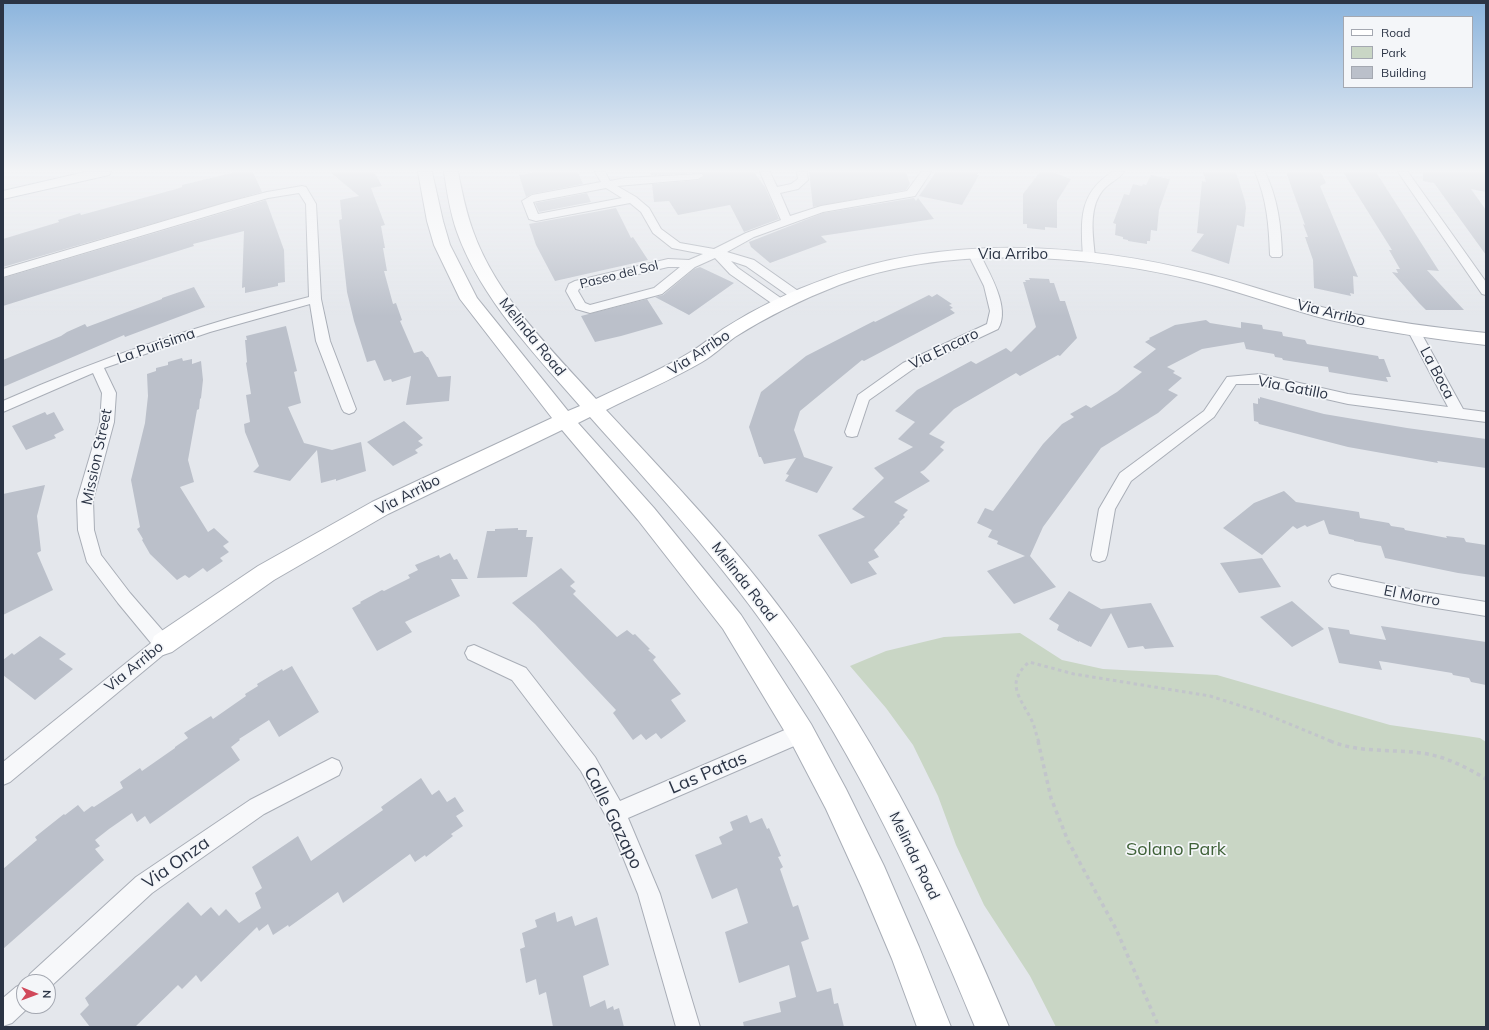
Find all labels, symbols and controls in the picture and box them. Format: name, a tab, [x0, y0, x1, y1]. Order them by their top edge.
legend	[1343, 16, 1473, 88]
text: Road	[1381, 25, 1410, 40]
text: Park	[1381, 45, 1406, 60]
text: Building	[1381, 65, 1426, 80]
street label: Via Arribo	[978, 245, 1048, 263]
street label: Paseo del Sol	[578, 258, 660, 292]
street label: Melinda Road	[495, 294, 569, 380]
street label: Via Arribo	[1295, 296, 1367, 330]
street label: La Purisima	[114, 324, 198, 368]
street label: Via Encaro	[906, 325, 982, 373]
street label: Via Arribo	[665, 326, 733, 380]
street label: La Boca	[1416, 344, 1458, 402]
street label: Via Gatillo	[1256, 372, 1330, 404]
street label: Mission Street	[78, 407, 116, 507]
street label: Via Arribo	[373, 471, 443, 519]
street label: Melinda Road	[707, 539, 781, 625]
street label: El Morro	[1382, 582, 1442, 610]
street label: Via Arribo	[101, 638, 167, 696]
street label: Las Patas	[666, 747, 750, 799]
street label: Calle Gazapo	[579, 763, 647, 873]
street label: Melinda Road	[885, 809, 943, 903]
street label: Via Onza	[138, 832, 214, 894]
park label: Solano Park	[1126, 839, 1226, 861]
north arrow	[16, 974, 56, 1014]
text: N	[40, 990, 54, 998]

